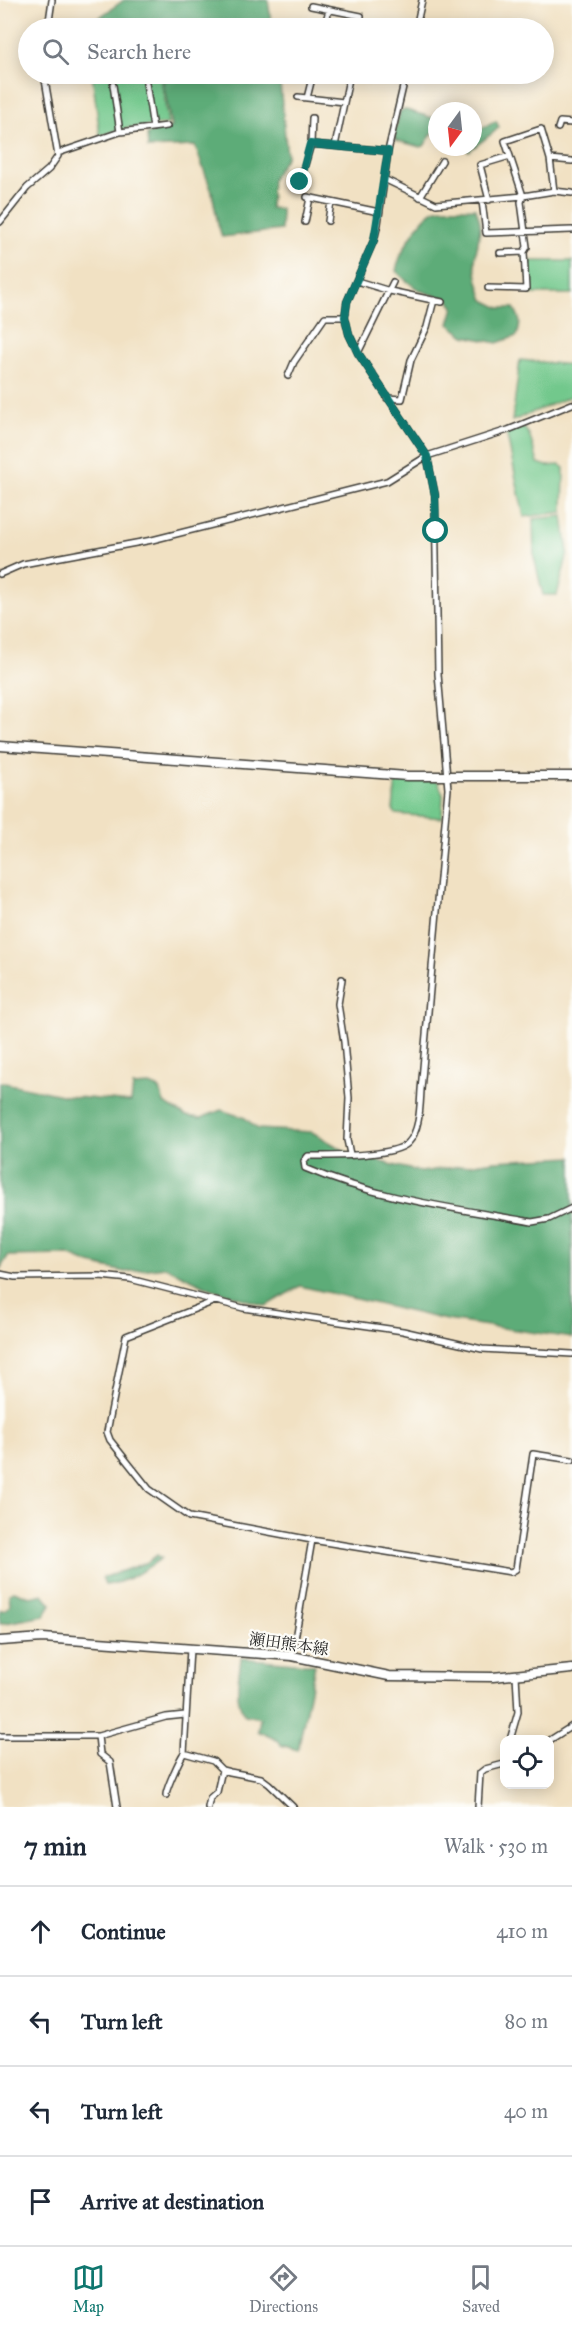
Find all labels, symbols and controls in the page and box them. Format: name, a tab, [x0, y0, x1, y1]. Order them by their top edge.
search box	[18, 18, 554, 84]
icon: search	[39, 35, 72, 68]
text: Search here	[87, 38, 191, 65]
north arrow	[428, 102, 482, 156]
route end	[286, 168, 312, 194]
route start	[422, 517, 448, 543]
street label: 瀬田熊本線	[248, 1629, 330, 1659]
map controls	[500, 1735, 554, 1789]
button: locate	[500, 1735, 554, 1789]
text: 7 min	[24, 1830, 87, 1862]
text: Walk · 530 m	[444, 1834, 548, 1858]
icon: ahead	[24, 1915, 57, 1948]
text: Continue	[81, 1918, 166, 1945]
text: 410 m	[496, 1919, 548, 1943]
icon: left	[24, 2005, 57, 2038]
text: Turn left	[81, 2008, 163, 2035]
text: 80 m	[505, 2009, 548, 2033]
icon: left	[24, 2095, 57, 2128]
text: Turn left	[81, 2098, 163, 2125]
text: 40 m	[504, 2099, 548, 2123]
icon: arrive	[24, 2185, 57, 2218]
text: Arrive at destination	[81, 2188, 264, 2215]
tab: Map	[72, 2261, 105, 2316]
tab: Directions	[249, 2261, 318, 2316]
tab: Saved	[462, 2261, 500, 2316]

